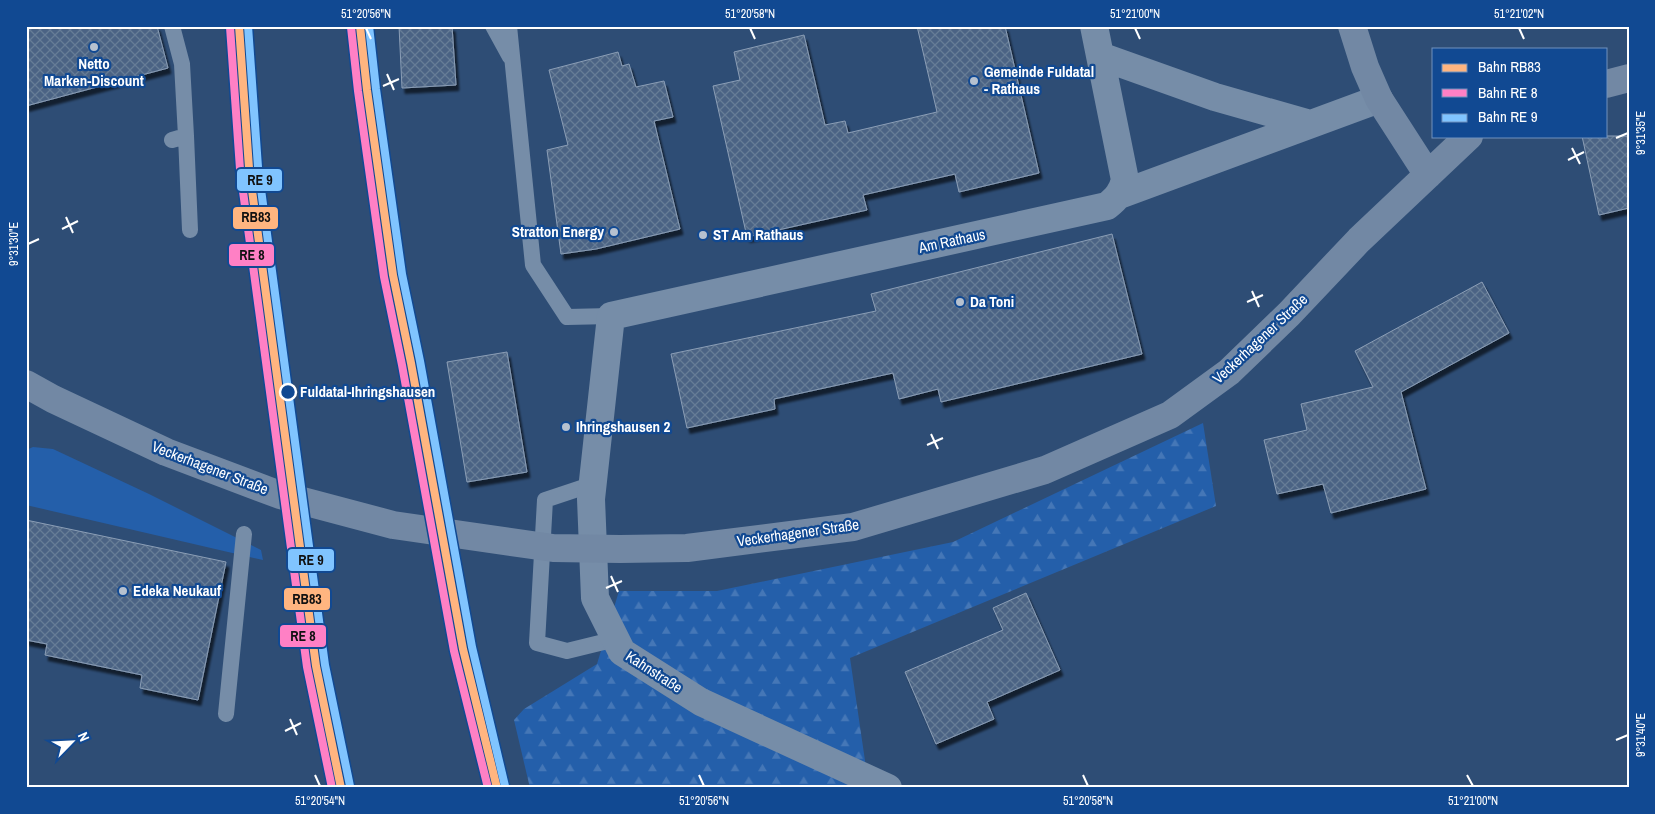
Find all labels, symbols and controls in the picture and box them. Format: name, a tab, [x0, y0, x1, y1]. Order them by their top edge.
text: 51°20'56"N	[341, 6, 391, 22]
text: 51°20'58"N	[725, 6, 775, 22]
text: 51°21'00"N	[1110, 6, 1160, 22]
text: 51°21'02"N	[1494, 6, 1544, 22]
marker: Netto Marken-Discount	[88, 41, 100, 53]
legend	[1432, 48, 1608, 138]
place label: Netto Marken-Discount	[44, 53, 144, 91]
text: Bahn RB83	[1478, 56, 1541, 77]
place label: Gemeinde Fuldatal - Rathaus	[984, 61, 1094, 99]
marker: Gemeinde Fuldatal - Rathaus	[968, 75, 980, 87]
text: Bahn RE 8	[1478, 82, 1538, 103]
text: Bahn RE 9	[1478, 106, 1538, 127]
text: 9°31'35"E	[1633, 111, 1649, 155]
line badge: RE 9	[236, 168, 283, 192]
text: RE 9	[247, 171, 273, 189]
line badge: RB83	[232, 206, 279, 230]
text: RB83	[241, 208, 271, 226]
place label: Stratton Energy	[512, 221, 604, 242]
text: 9°31'30"E	[6, 222, 22, 266]
street label: Am Rathaus	[916, 223, 987, 258]
place label: ST Am Rathaus	[713, 224, 804, 245]
marker: Stratton Energy	[608, 226, 620, 238]
marker: ST Am Rathaus	[697, 229, 709, 241]
line badge: RE 8	[228, 243, 275, 267]
text: RE 8	[239, 246, 265, 264]
street label: Veckerhagener Straße	[1207, 289, 1312, 388]
place label: Da Toni	[970, 291, 1014, 312]
marker: Da Toni	[954, 296, 966, 308]
place label: Fuldatal-Ihringshausen	[300, 381, 435, 402]
marker: Fuldatal-Ihringshausen	[279, 383, 297, 401]
place label: Ihringshausen 2	[576, 416, 670, 437]
marker: Ihringshausen 2	[560, 421, 572, 433]
street label: Veckerhagener Straße	[149, 436, 272, 499]
street label: Veckerhagener Straße	[736, 514, 860, 551]
line badge: RE 9	[287, 548, 335, 572]
text: RE 9	[298, 551, 324, 569]
place label: Edeka Neukauf	[133, 580, 222, 601]
marker: Edeka Neukauf	[117, 585, 129, 597]
line badge: RB83	[283, 587, 331, 611]
text: RB83	[292, 590, 322, 608]
line badge: RE 8	[279, 624, 327, 648]
text: RE 8	[290, 627, 316, 645]
street label: Kahnstraße	[622, 645, 687, 698]
text: 9°31'40"E	[1633, 713, 1649, 757]
north arrow	[48, 716, 98, 766]
text: N	[74, 729, 94, 744]
text: 51°20'54"N	[295, 793, 345, 809]
text: 51°20'56"N	[679, 793, 729, 809]
text: 51°20'58"N	[1063, 793, 1113, 809]
text: 51°21'00"N	[1448, 793, 1498, 809]

